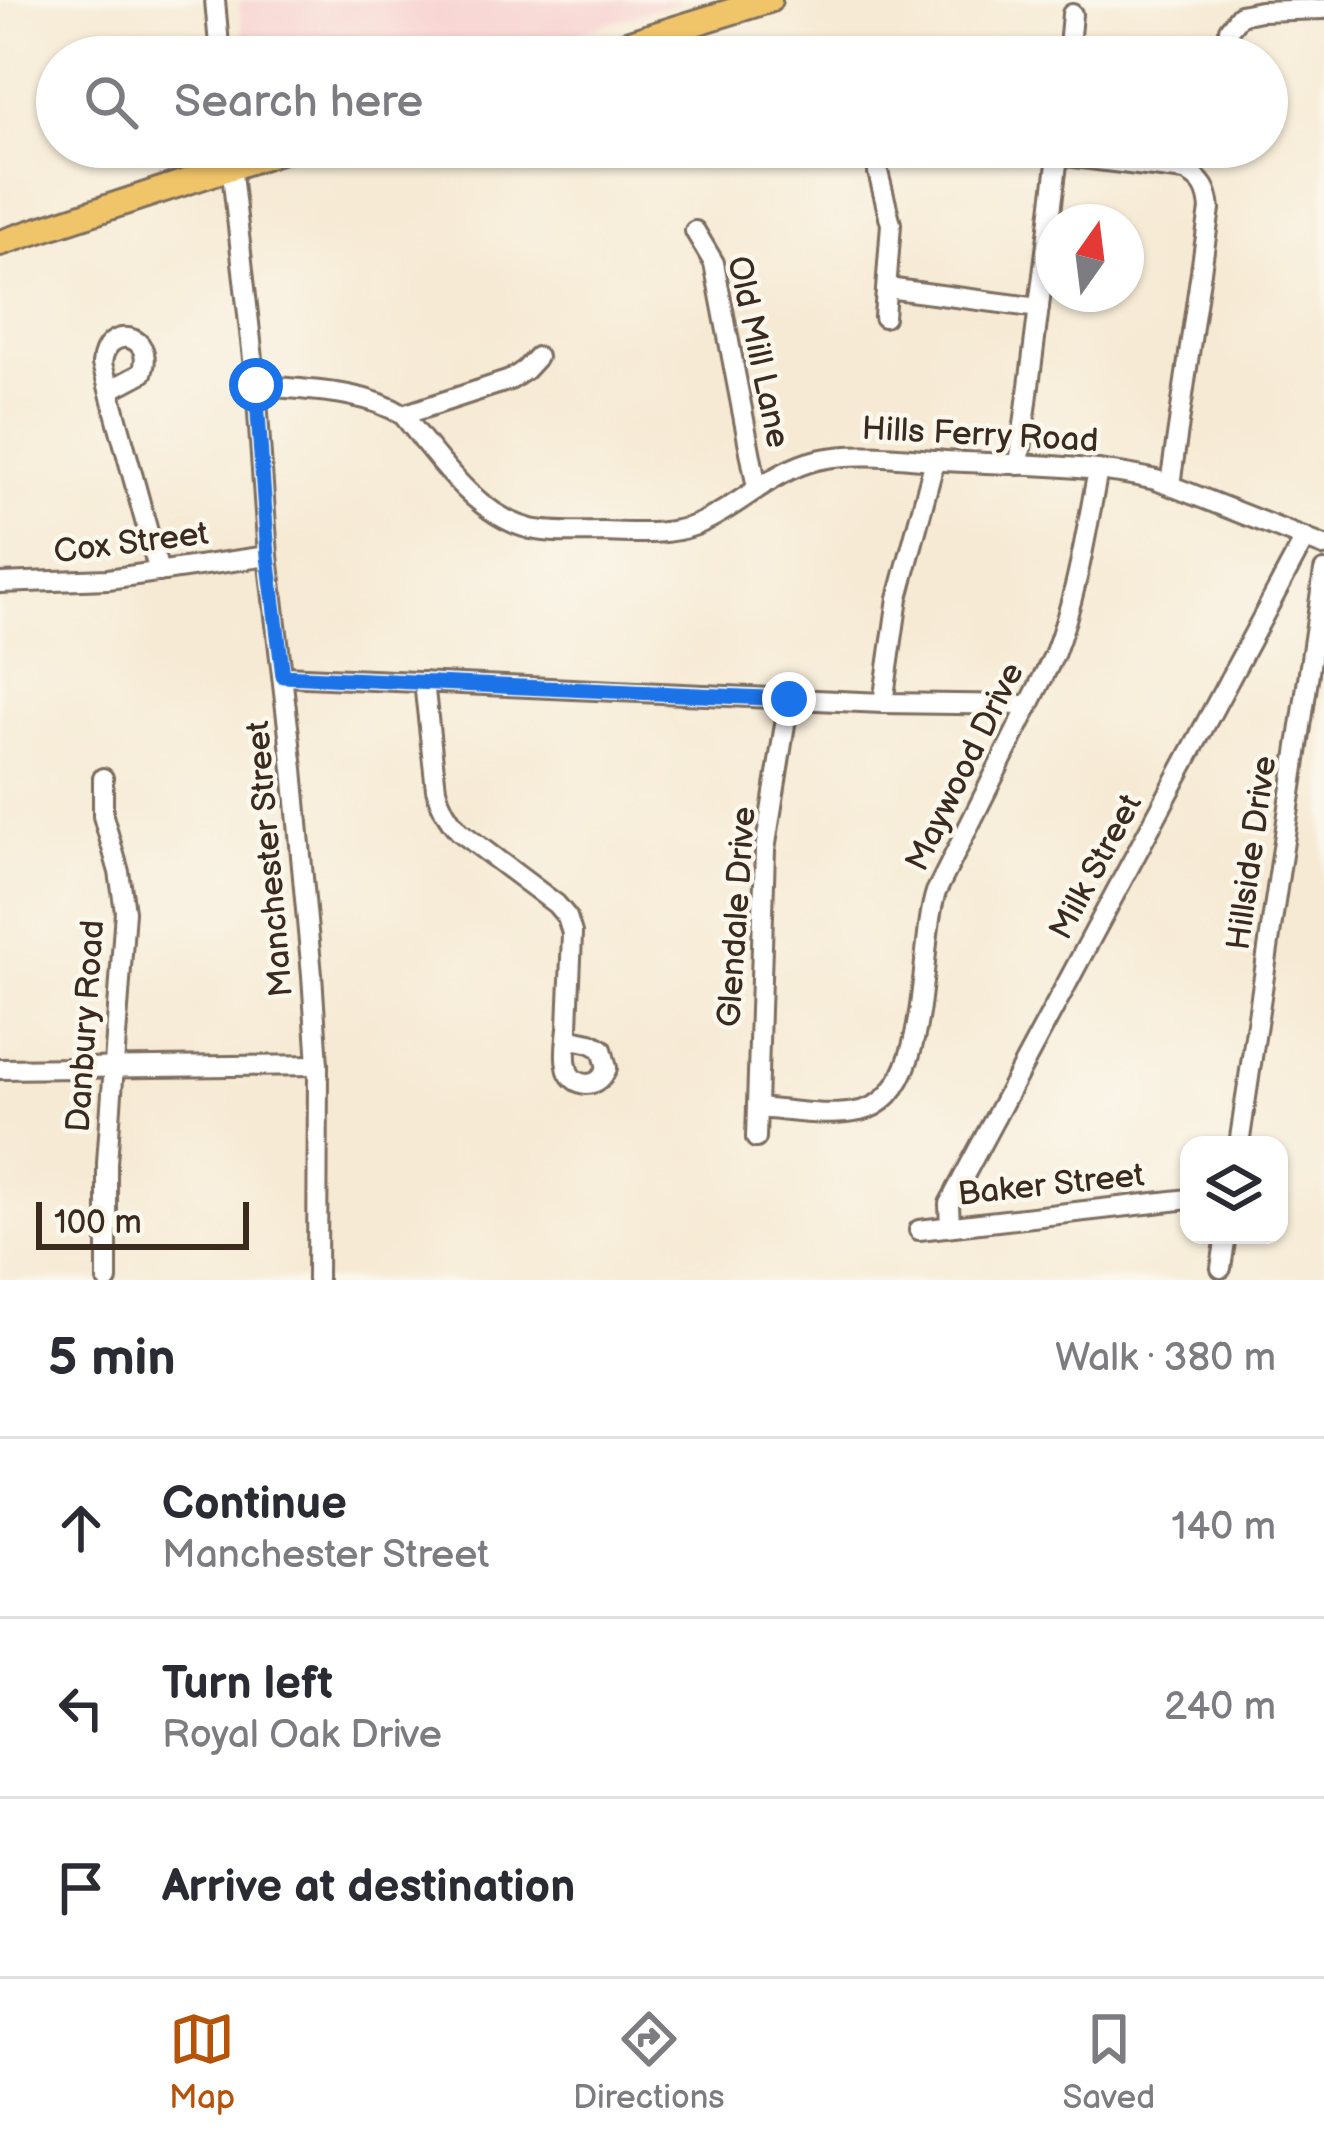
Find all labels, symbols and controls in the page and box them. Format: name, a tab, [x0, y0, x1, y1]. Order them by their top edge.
search box	[36, 36, 1288, 168]
icon: search	[78, 69, 144, 135]
text: Search here	[174, 75, 423, 130]
north arrow	[1036, 204, 1144, 312]
street label: Old Mill Lane	[718, 253, 798, 451]
route start	[229, 358, 283, 412]
street label: Hills Ferry Road	[861, 409, 1099, 461]
street label: Cox Street	[51, 514, 211, 572]
street label: Maywood Drive	[897, 656, 1033, 878]
route end	[762, 672, 816, 726]
street label: Manchester Street	[238, 719, 302, 999]
street label: Hillside Drive	[1219, 753, 1285, 953]
street label: Milk Street	[1041, 788, 1151, 946]
street label: Glendale Drive	[709, 805, 765, 1029]
street label: Danbury Road	[59, 918, 113, 1134]
map controls	[1180, 1136, 1288, 1244]
button: layers	[1180, 1136, 1288, 1244]
street label: Baker Street	[956, 1155, 1146, 1215]
scale bar	[36, 1196, 249, 1249]
text: 100 m	[54, 1203, 142, 1243]
text: 5 min	[48, 1328, 176, 1389]
text: Walk · 380 m	[1055, 1335, 1276, 1382]
text: Continue	[162, 1477, 347, 1532]
icon: ahead	[48, 1495, 114, 1561]
text: 140 m	[1171, 1504, 1276, 1551]
text: Manchester Street	[162, 1532, 489, 1579]
text: Turn left	[162, 1657, 333, 1712]
icon: left	[48, 1675, 114, 1741]
text: 240 m	[1164, 1684, 1276, 1731]
text: Royal Oak Drive	[162, 1712, 442, 1759]
icon: arrive	[48, 1855, 114, 1921]
text: Arrive at destination	[162, 1860, 575, 1915]
tab: Map	[169, 2006, 235, 2118]
tab: Directions	[573, 2006, 725, 2118]
tab: Saved	[1062, 2006, 1155, 2118]

